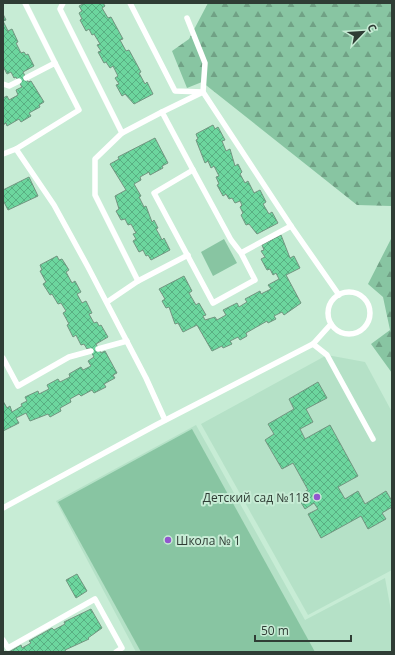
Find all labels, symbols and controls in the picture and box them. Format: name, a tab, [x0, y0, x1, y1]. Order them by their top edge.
north arrow	[343, 12, 383, 52]
text: С	[364, 21, 381, 34]
place label: Детский сад №118	[203, 489, 309, 506]
marker: Детский сад №118	[312, 492, 322, 502]
place label: Школа № 1	[176, 532, 241, 549]
marker: Школа № 1	[163, 535, 173, 545]
scale bar	[255, 617, 351, 643]
text: 50 m	[261, 622, 289, 639]

